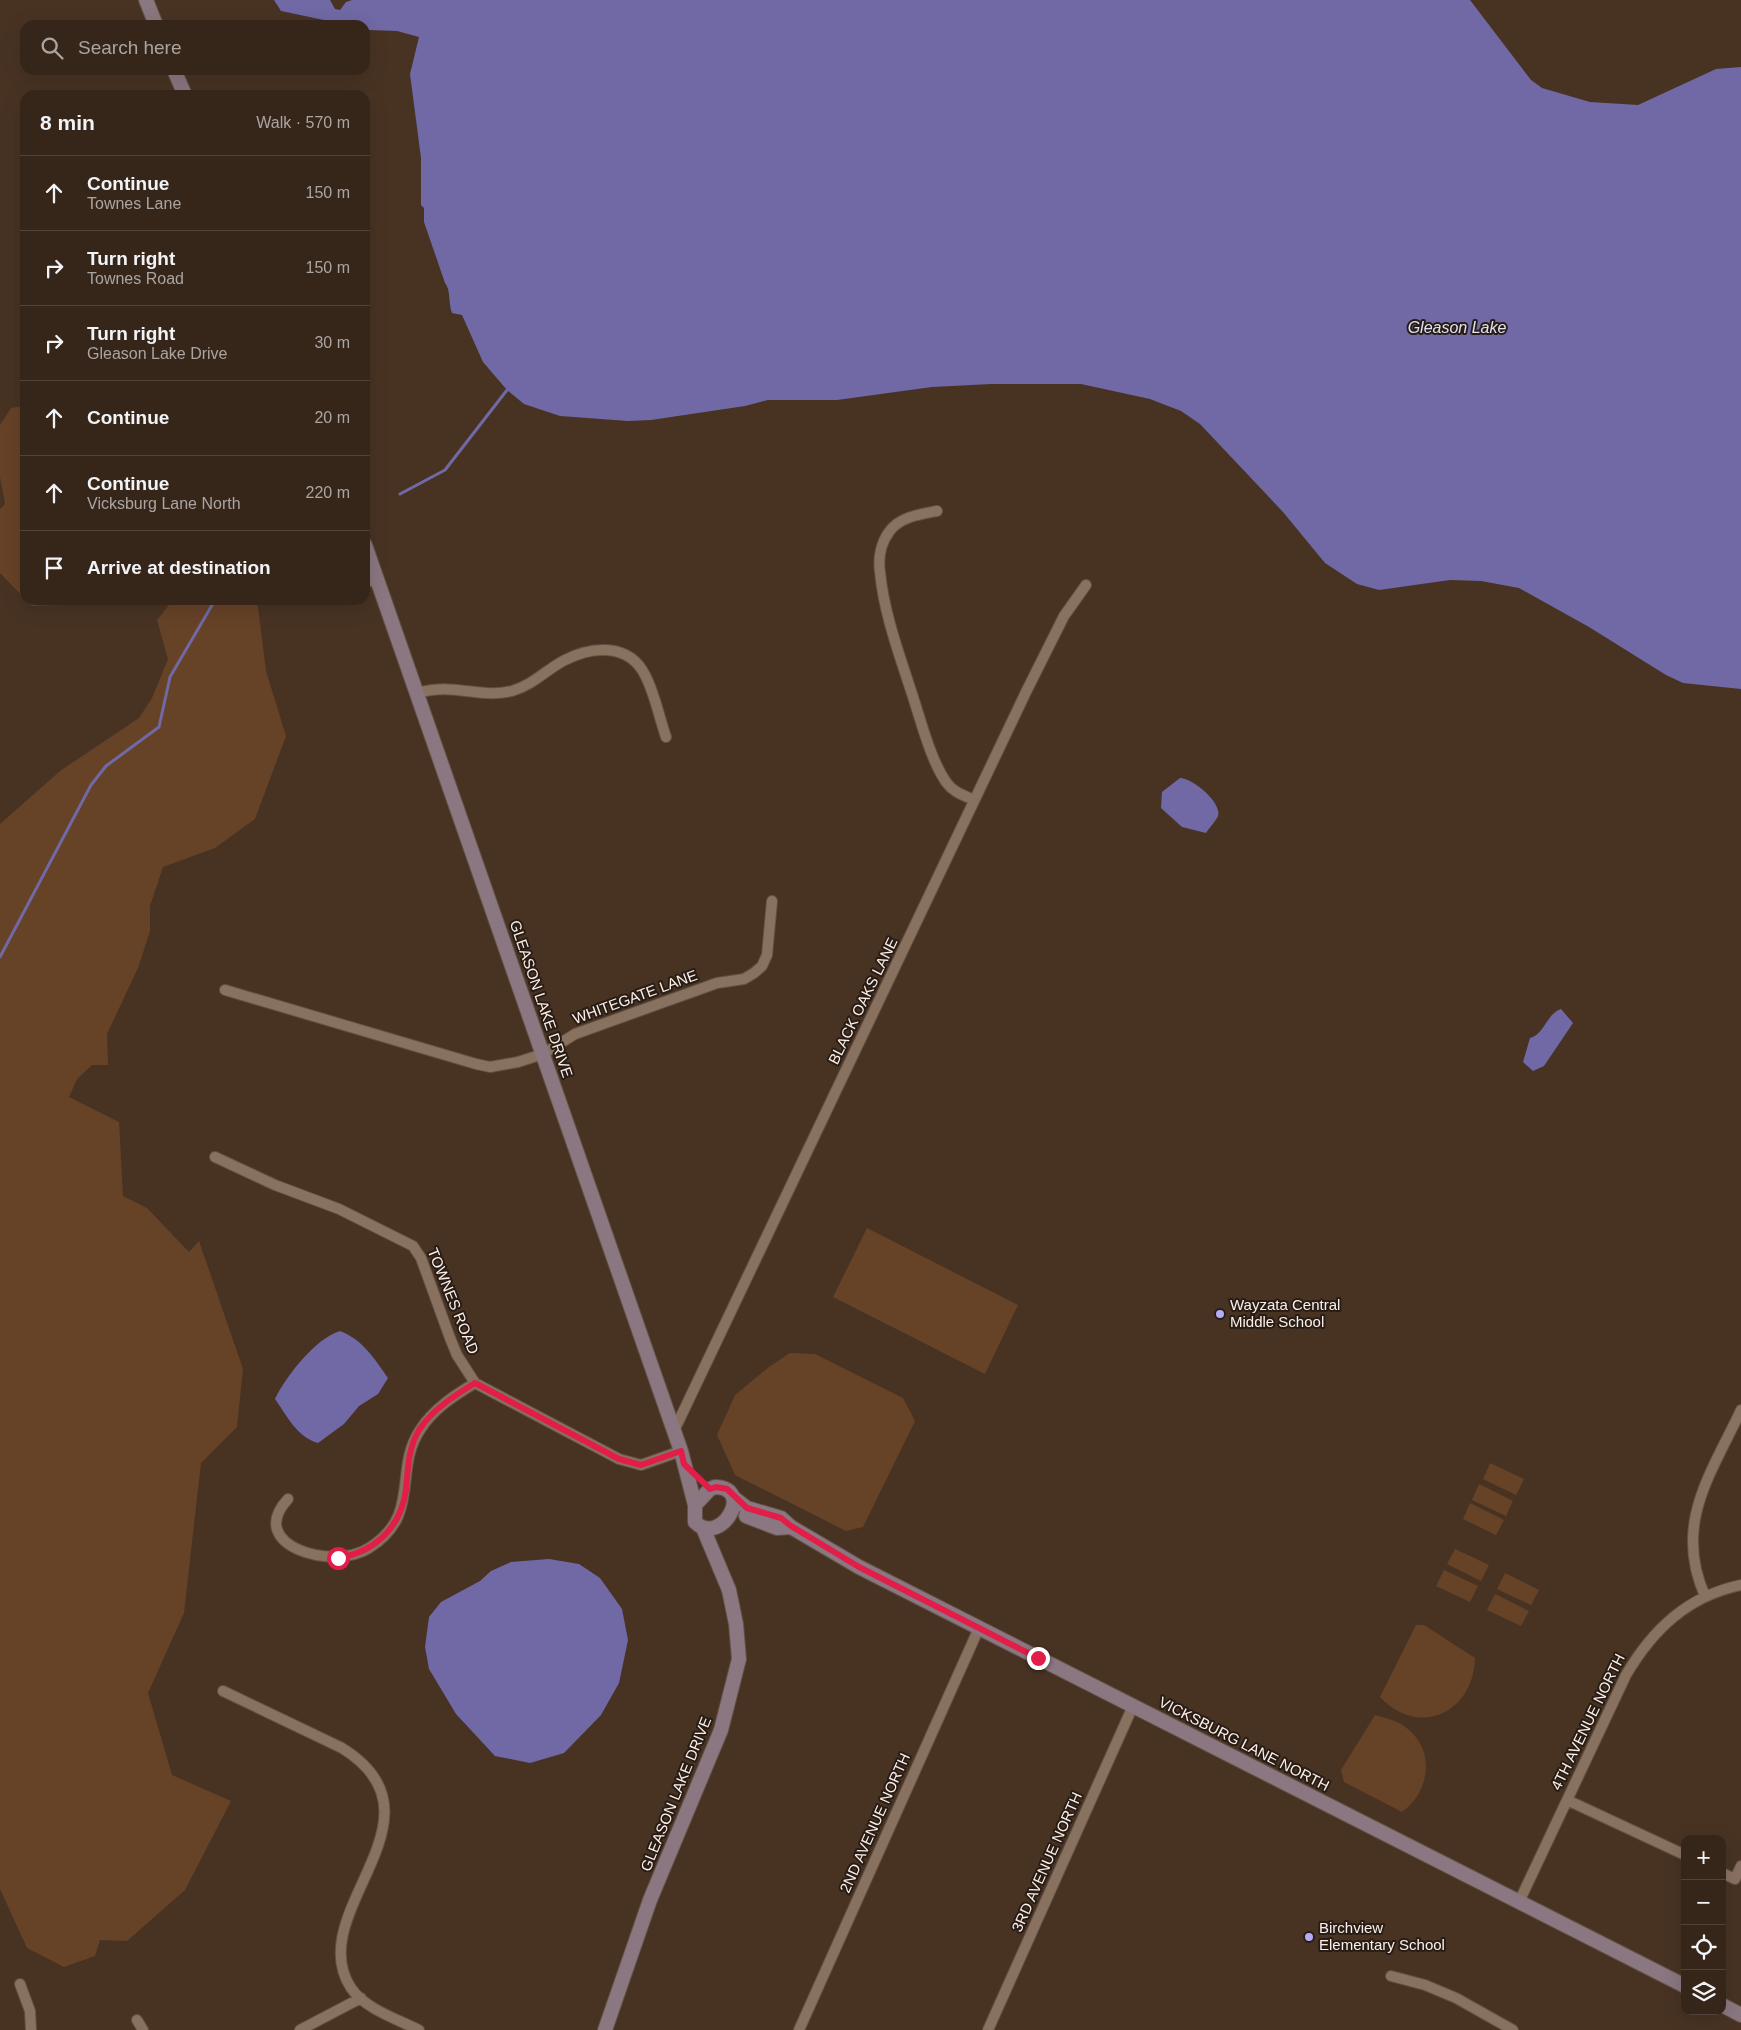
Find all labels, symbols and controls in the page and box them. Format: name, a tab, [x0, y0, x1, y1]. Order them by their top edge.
search box	[20, 20, 370, 75]
icon: search	[38, 34, 66, 62]
text: Search here	[78, 37, 182, 58]
text: 8 min	[40, 111, 95, 134]
text: Walk · 570 m	[256, 114, 350, 131]
text: Continue	[87, 173, 169, 194]
icon: ahead	[40, 179, 68, 207]
text: 150 m	[306, 184, 350, 201]
text: Townes Lane	[87, 195, 181, 212]
text: Turn right	[87, 248, 175, 269]
icon: right	[40, 254, 68, 282]
text: 150 m	[306, 259, 350, 276]
text: Townes Road	[87, 270, 184, 287]
water label: Gleason Lake	[1408, 319, 1506, 336]
text: Turn right	[87, 323, 175, 344]
icon: right	[40, 329, 68, 357]
text: 30 m	[314, 334, 350, 351]
text: Gleason Lake Drive	[87, 345, 228, 362]
icon: ahead	[40, 404, 68, 432]
text: Continue	[87, 407, 169, 428]
text: 20 m	[314, 409, 350, 426]
text: Continue	[87, 473, 169, 494]
icon: ahead	[40, 479, 68, 507]
text: 220 m	[306, 484, 350, 501]
text: Vicksburg Lane North	[87, 495, 241, 512]
icon: arrive	[40, 554, 68, 582]
text: Arrive at destination	[87, 557, 271, 578]
street label: GLEASON LAKE DRIVE	[507, 918, 576, 1080]
street label: BLACK OAKS LANE	[825, 935, 901, 1067]
street label: WHITEGATE LANE	[570, 966, 699, 1027]
street label: TOWNES ROAD	[424, 1245, 483, 1357]
place label: Wayzata Central Middle School	[1230, 1296, 1340, 1330]
marker: Wayzata Central Middle School	[1214, 1308, 1226, 1320]
route start	[327, 1547, 350, 1570]
route end	[1027, 1647, 1050, 1670]
street label: 4TH AVENUE NORTH	[1547, 1651, 1628, 1793]
street label: VICKSBURG LANE NORTH	[1156, 1693, 1332, 1794]
street label: GLEASON LAKE DRIVE	[637, 1714, 714, 1874]
street label: 2ND AVENUE NORTH	[836, 1750, 913, 1895]
street label: 3RD AVENUE NORTH	[1008, 1789, 1085, 1934]
map controls	[1681, 1835, 1726, 2015]
button: +	[1681, 1835, 1726, 1880]
button: −	[1681, 1880, 1726, 1925]
place label: Birchview Elementary School	[1319, 1919, 1445, 1953]
button: locate	[1681, 1925, 1726, 1970]
marker: Birchview Elementary School	[1303, 1931, 1315, 1943]
button: layers	[1681, 1970, 1726, 2015]

